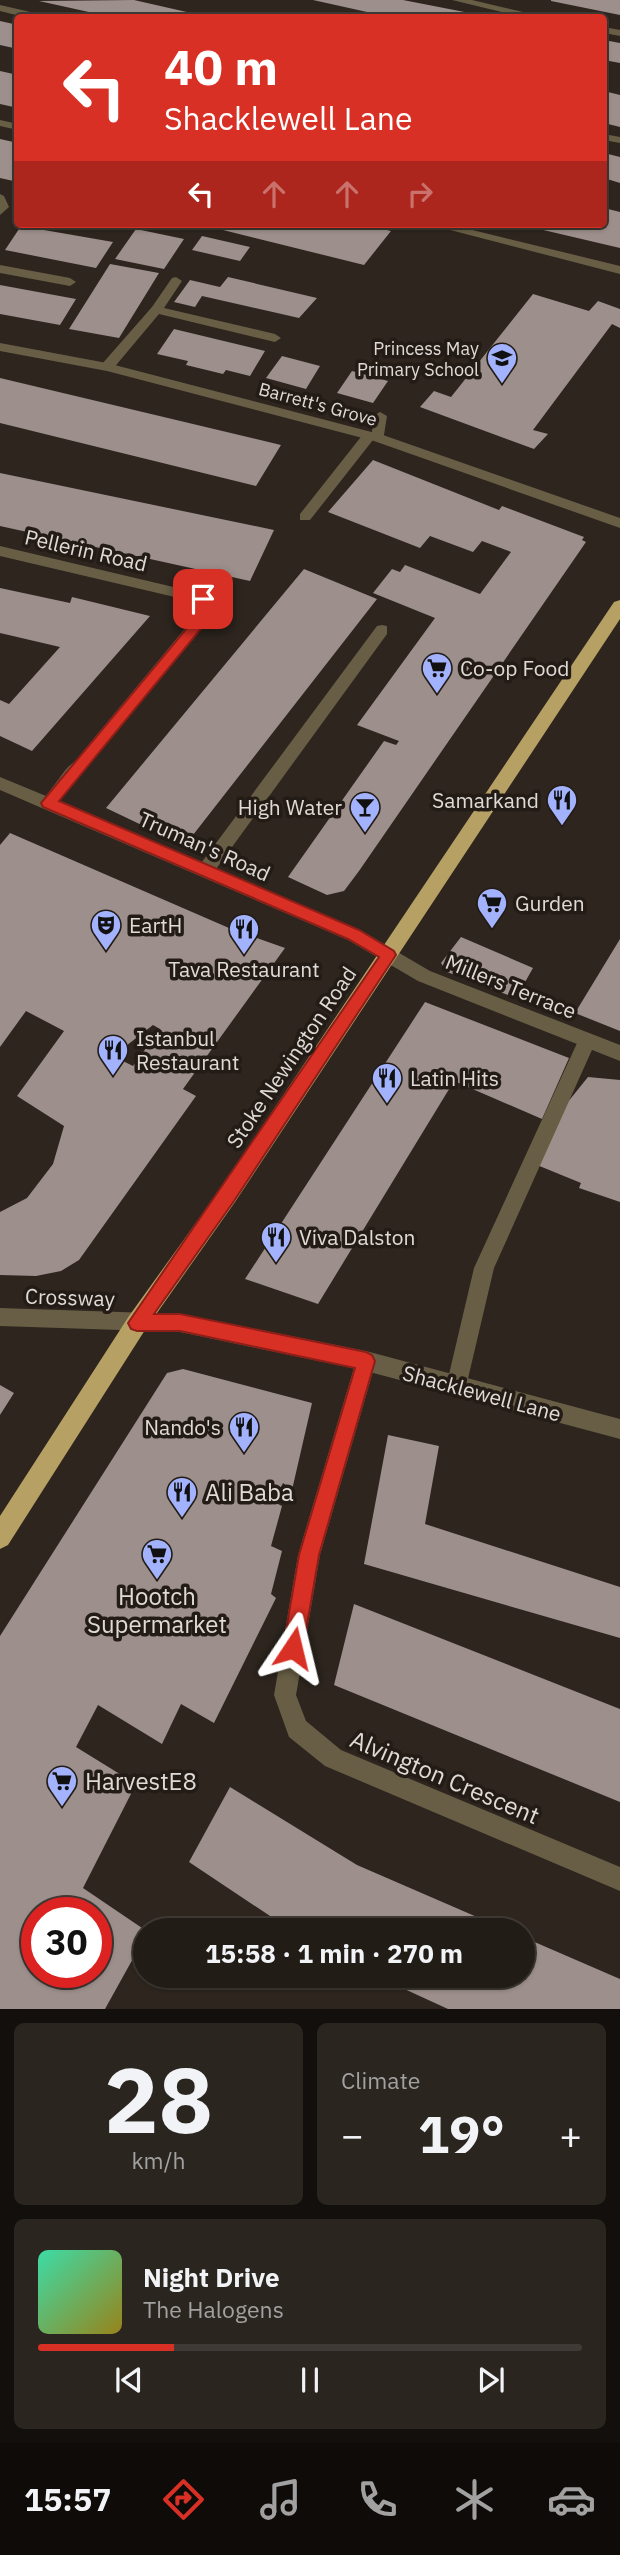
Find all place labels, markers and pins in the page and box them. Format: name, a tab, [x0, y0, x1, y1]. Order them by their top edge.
place label: Princess May Primary School	[357, 337, 479, 381]
school or university icon: Princess May Primary School	[485, 341, 519, 385]
pin	[173, 569, 233, 629]
supermarket icon: Co-op Food	[420, 651, 454, 695]
place label: Co-op Food	[460, 654, 569, 682]
restaurant icon: Samarkand	[545, 783, 579, 827]
place label: Samarkand	[432, 786, 539, 814]
bar icon: High Water	[348, 790, 382, 834]
place label: High Water	[238, 793, 342, 821]
supermarket icon: Gurden	[475, 886, 509, 930]
place label: Gurden	[515, 889, 585, 917]
theatre icon: EartH	[89, 908, 123, 952]
place label: EartH	[129, 911, 182, 939]
restaurant icon: Tava Restaurant	[227, 912, 261, 956]
place label: Tava Restaurant	[168, 955, 320, 983]
place label: Istanbul Restaurant	[136, 1024, 239, 1076]
restaurant icon: Istanbul Restaurant	[96, 1033, 130, 1077]
restaurant icon: Latin Hits	[370, 1061, 404, 1105]
place label: Latin Hits	[410, 1064, 499, 1092]
restaurant icon: Viva Dalston	[259, 1220, 293, 1264]
place label: Viva Dalston	[299, 1223, 415, 1251]
restaurant icon: Nando's	[227, 1410, 261, 1454]
place label: Nando's	[144, 1413, 221, 1441]
restaurant icon: Ali Baba	[165, 1475, 199, 1519]
place label: Ali Baba	[205, 1476, 294, 1508]
supermarket icon: Hootch Supermarket	[140, 1537, 174, 1581]
place label: Hootch Supermarket	[87, 1580, 227, 1640]
supermarket icon: HarvestE8	[45, 1764, 79, 1808]
place label: HarvestE8	[85, 1765, 197, 1797]

